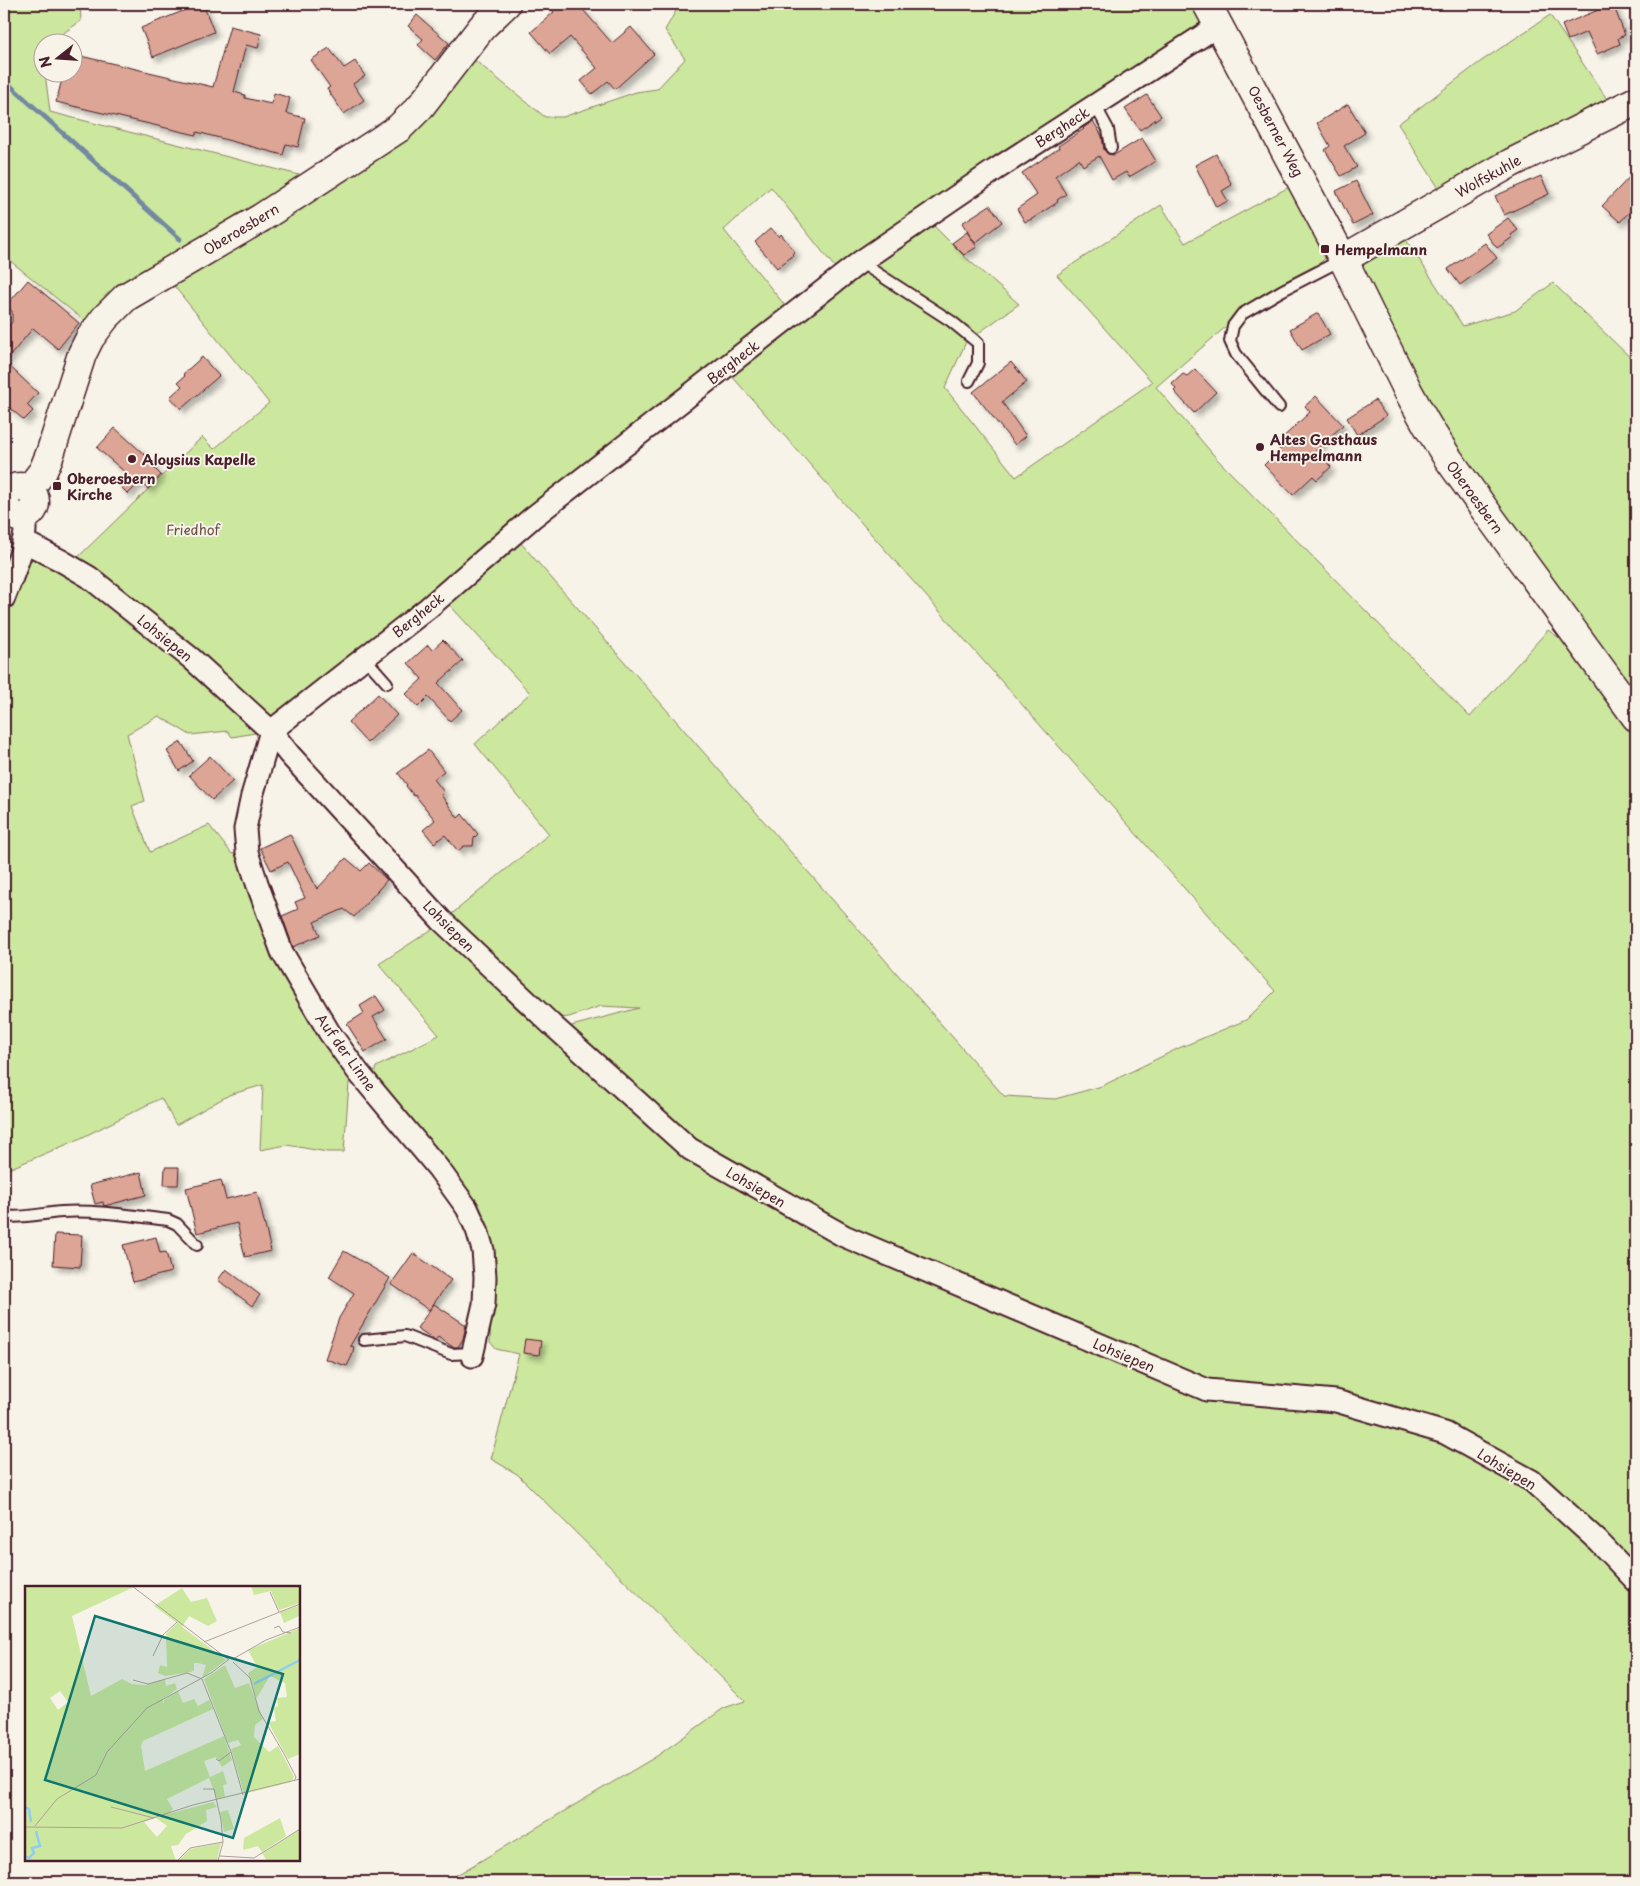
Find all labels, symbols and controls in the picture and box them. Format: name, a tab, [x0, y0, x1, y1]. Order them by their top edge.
north arrow	[32, 32, 82, 82]
text: N	[33, 54, 57, 70]
street label: Oesberner Weg	[1243, 81, 1309, 181]
street label: Bergheck	[1031, 101, 1094, 153]
street label: Wolfskuhle	[1451, 149, 1525, 203]
street label: Oberoesbern	[199, 198, 283, 260]
place label: Hempelmann	[1335, 239, 1427, 260]
marker: Hempelmann	[1319, 243, 1331, 255]
street label: Bergheck	[702, 335, 764, 389]
place label: Altes Gasthaus Hempelmann	[1270, 429, 1378, 466]
marker: Altes Gasthaus Hempelmann	[1254, 441, 1266, 453]
place label: Aloysius Kapelle	[142, 449, 256, 470]
marker: Aloysius Kapelle	[126, 453, 138, 465]
street label: Oberoesbern	[1441, 456, 1509, 538]
place label: Oberoesbern Kirche	[67, 468, 156, 505]
marker: Oberoesbern Kirche	[51, 480, 63, 492]
park label: Friedhof	[166, 519, 222, 540]
street label: Bergheck	[388, 587, 449, 642]
street label: Lohsiepen	[133, 609, 197, 667]
street label: Lohsiepen	[418, 895, 480, 957]
street label: Auf der Linne	[311, 1009, 381, 1095]
street label: Lohsiepen	[722, 1162, 790, 1212]
street label: Lohsiepen	[1090, 1333, 1158, 1377]
street label: Lohsiepen	[1473, 1443, 1541, 1495]
inset map	[25, 1586, 300, 1861]

